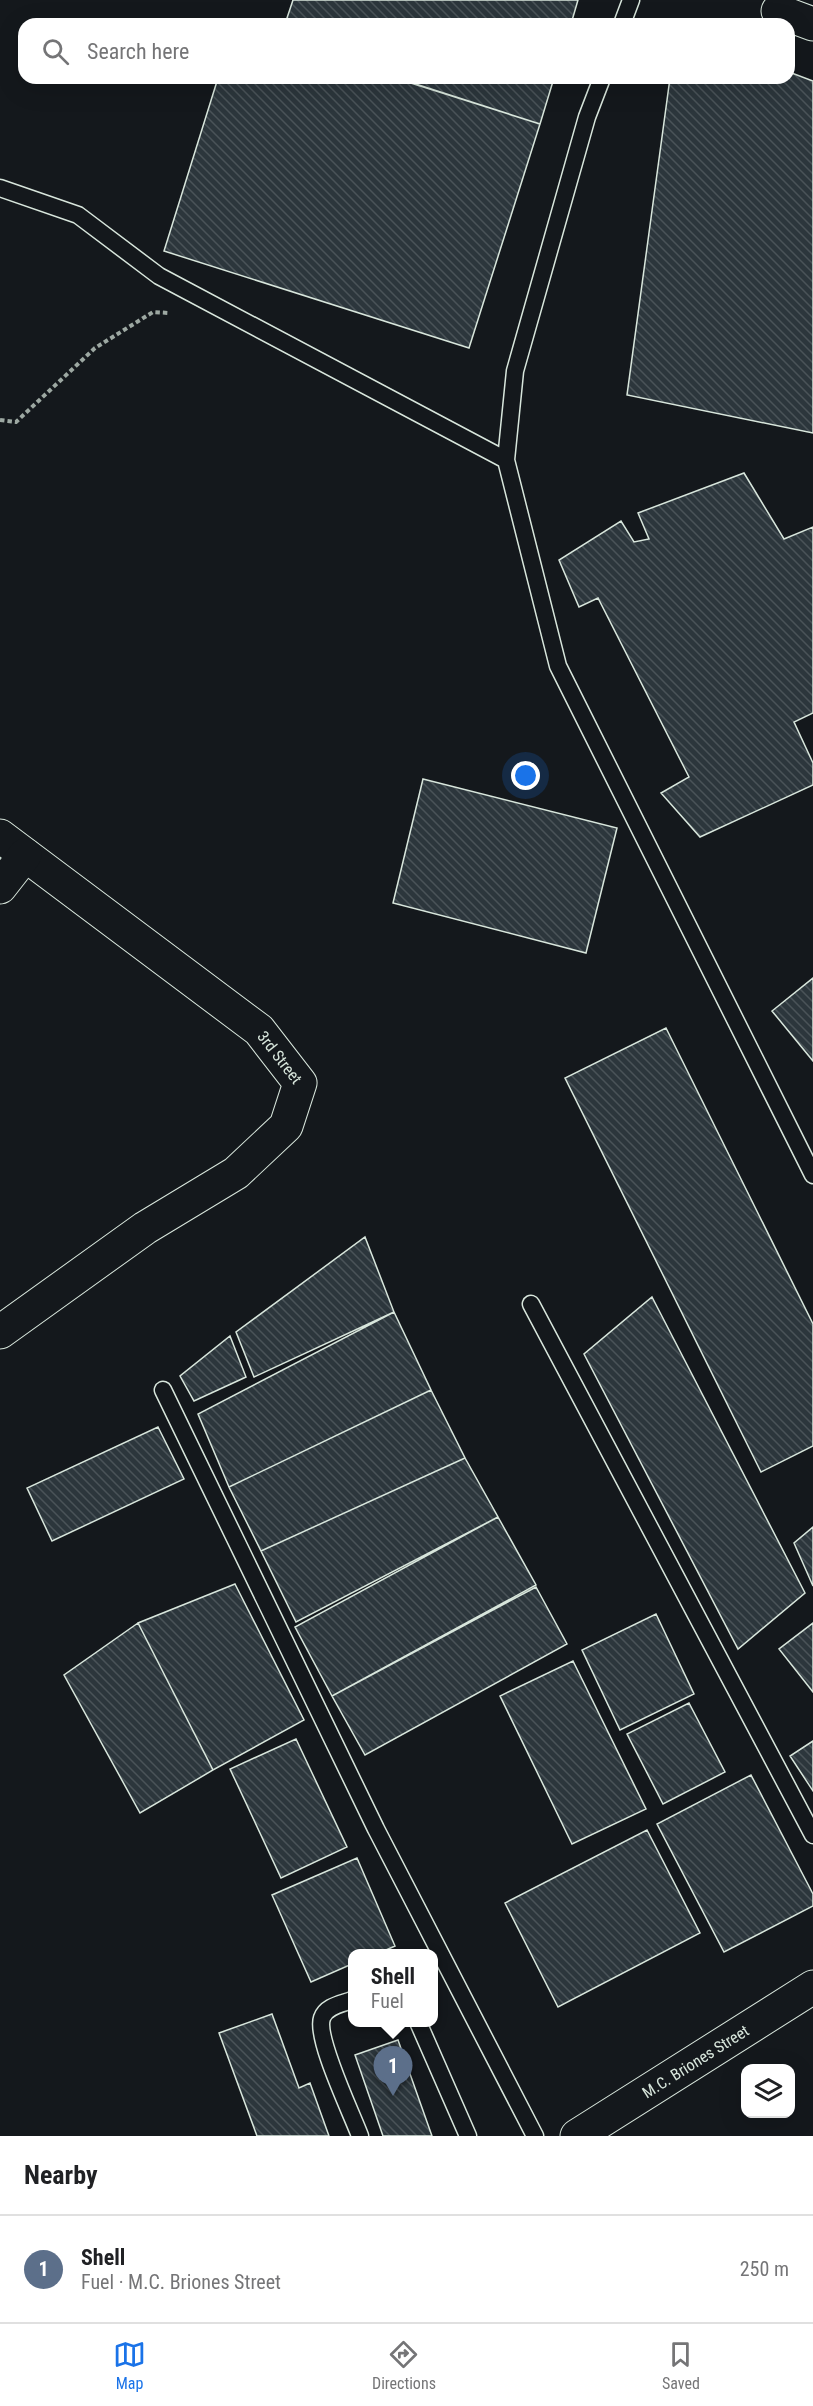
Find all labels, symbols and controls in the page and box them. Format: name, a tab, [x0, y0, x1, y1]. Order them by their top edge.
search box	[18, 18, 795, 84]
icon: search	[39, 35, 72, 68]
text: Search here	[87, 39, 189, 64]
your location	[511, 761, 540, 790]
street label: 3rd Street	[254, 1027, 307, 1088]
popup	[348, 1949, 438, 2027]
text: Shell	[371, 1964, 415, 1989]
text: Fuel	[371, 1989, 404, 2013]
street label: M.C. Briones Street	[639, 2020, 752, 2102]
pin: 1	[374, 2046, 412, 2096]
map controls	[741, 2064, 795, 2118]
button: layers	[741, 2064, 795, 2118]
text: Nearby	[24, 2160, 98, 2190]
text: Shell	[81, 2245, 125, 2270]
text: 1	[38, 2257, 49, 2281]
text: 250 m	[740, 2257, 789, 2281]
text: Fuel · M.C. Briones Street	[81, 2270, 281, 2294]
tab: Map	[113, 2338, 146, 2393]
tab: Directions	[372, 2338, 436, 2393]
tab: Saved	[662, 2338, 700, 2393]

